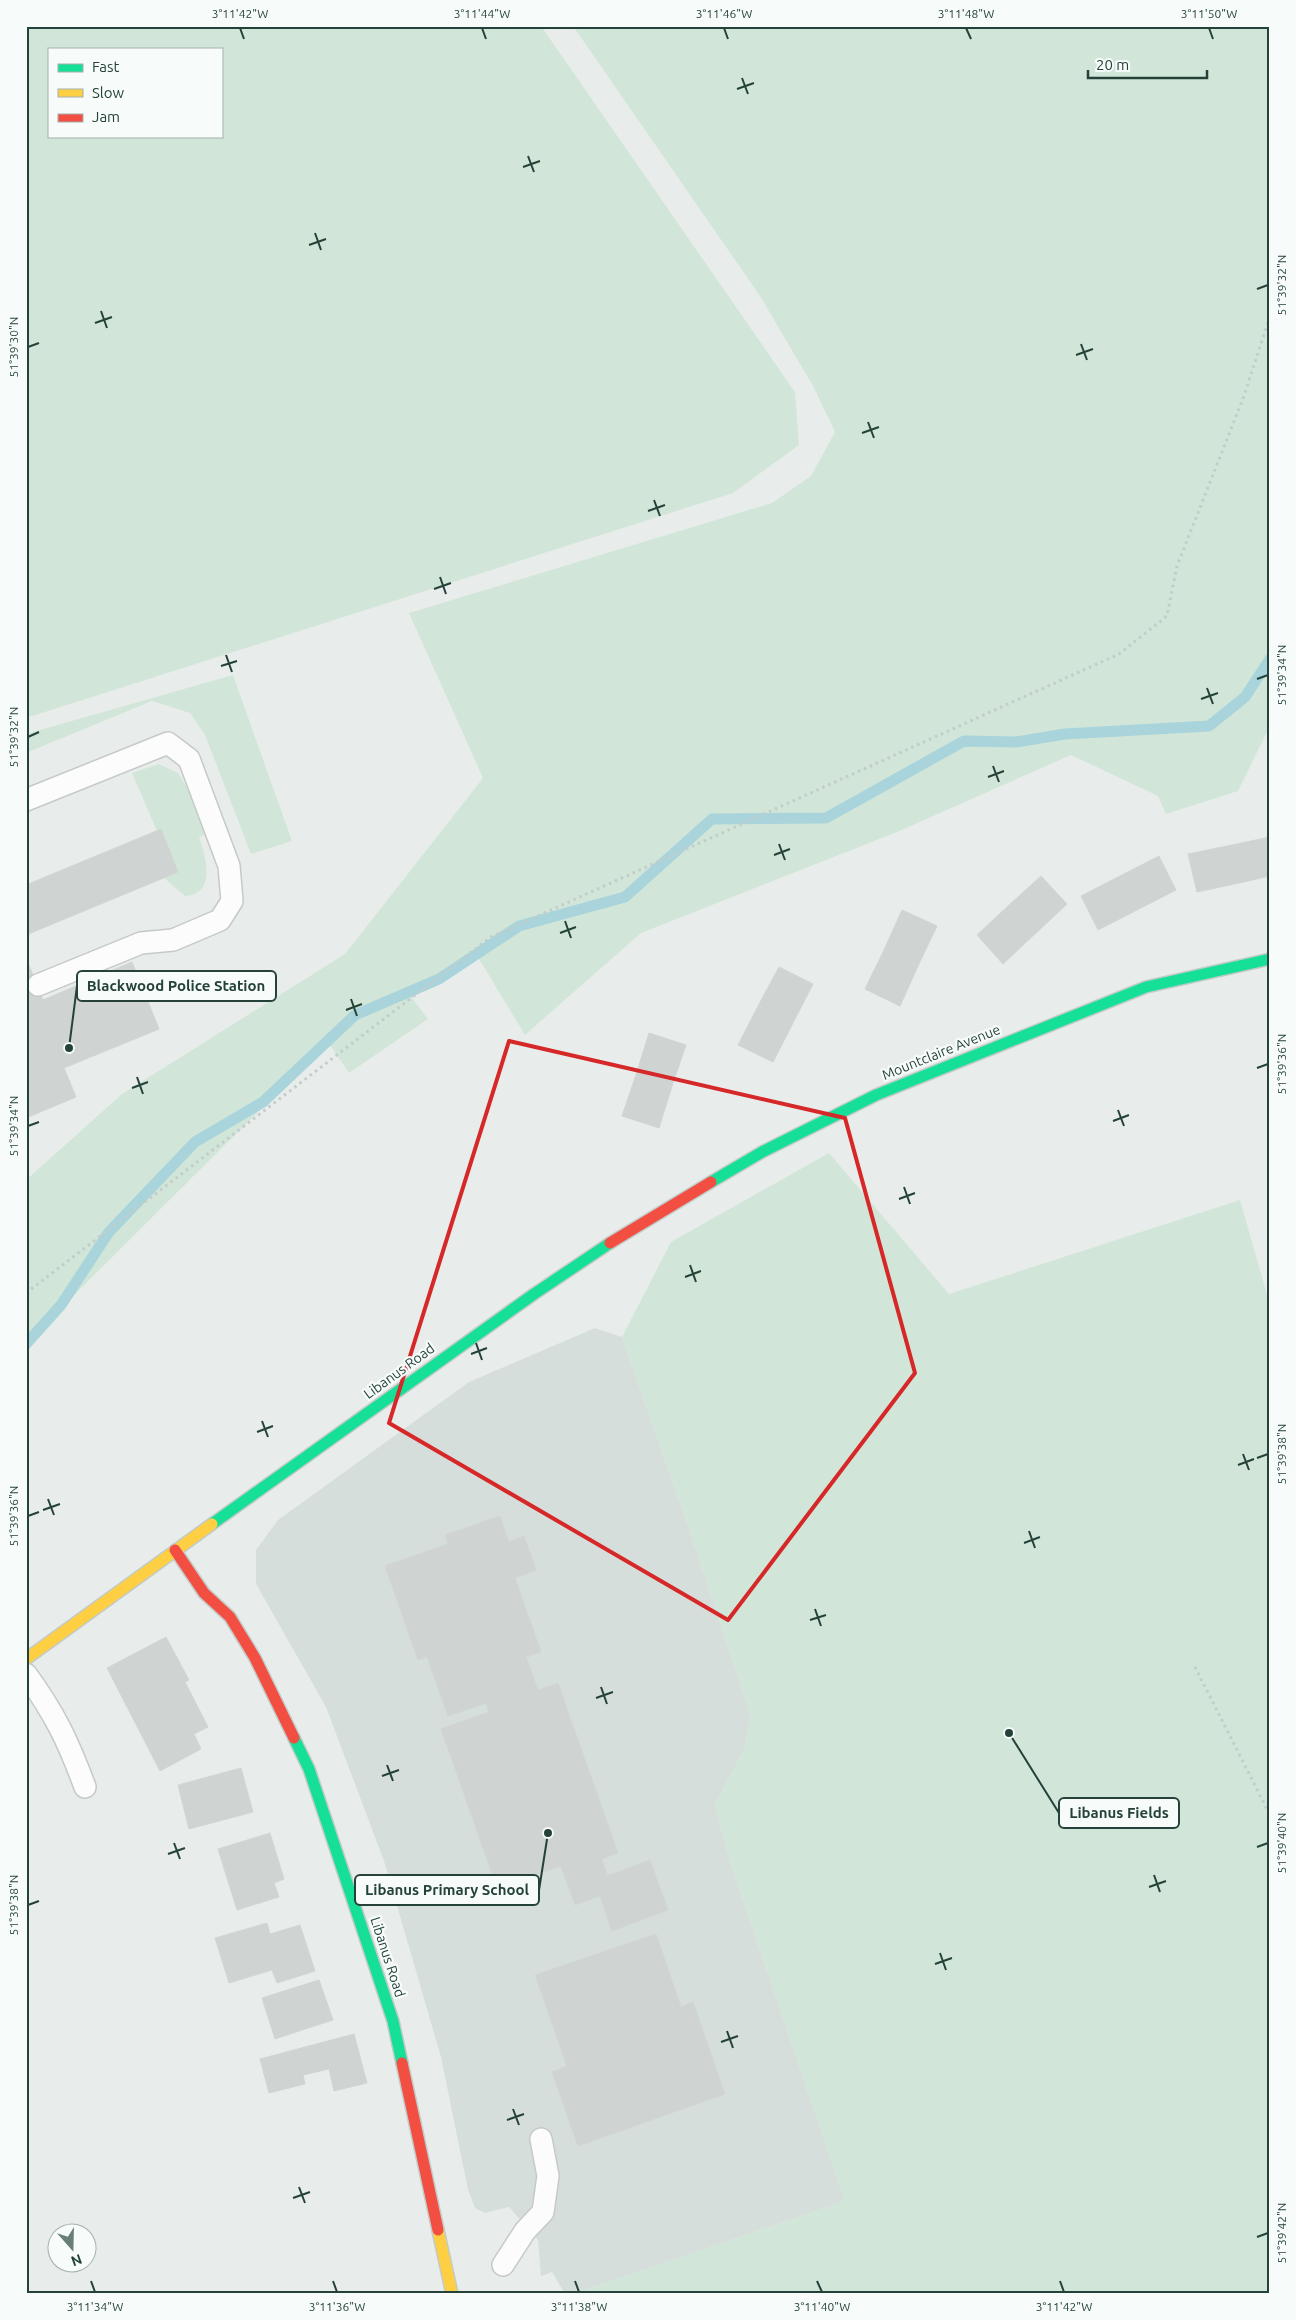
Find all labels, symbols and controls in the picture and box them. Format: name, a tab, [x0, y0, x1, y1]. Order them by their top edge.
text: 3°11'42"W	[212, 7, 268, 20]
text: 3°11'44"W	[454, 7, 510, 20]
text: 3°11'46"W	[696, 7, 752, 20]
text: 3°11'48"W	[938, 7, 994, 20]
text: 3°11'50"W	[1181, 7, 1237, 20]
legend	[48, 48, 222, 138]
scale bar	[1088, 48, 1207, 80]
text: 20 m	[1096, 56, 1129, 73]
text: Fast	[92, 58, 120, 75]
text: Slow	[92, 84, 125, 101]
text: Jam	[92, 108, 120, 125]
text: 51°39'32"N	[1275, 255, 1288, 315]
text: 51°39'30"N	[7, 317, 20, 377]
text: 51°39'34"N	[1275, 645, 1288, 705]
text: 51°39'32"N	[7, 707, 20, 767]
callout: Blackwood Police Station	[77, 971, 276, 1001]
text: Blackwood Police Station	[87, 977, 265, 994]
street label: Mountclaire Avenue	[880, 1021, 1002, 1083]
text: 51°39'36"N	[1275, 1034, 1288, 1094]
text: 51°39'34"N	[7, 1096, 20, 1156]
street label: Libanus Road	[361, 1340, 437, 1402]
text: 51°39'38"N	[1275, 1424, 1288, 1484]
text: 51°39'36"N	[7, 1486, 20, 1546]
callout: Libanus Fields	[1059, 1798, 1179, 1828]
text: Libanus Fields	[1069, 1804, 1169, 1821]
text: 51°39'40"N	[1275, 1813, 1288, 1873]
text: 51°39'38"N	[7, 1875, 20, 1935]
callout: Libanus Primary School	[355, 1875, 539, 1905]
text: Libanus Primary School	[365, 1881, 529, 1898]
street label: Libanus Road	[367, 1915, 409, 1999]
text: 51°39'42"N	[1275, 2203, 1288, 2263]
north arrow	[48, 2222, 98, 2272]
text: N	[69, 2251, 84, 2270]
text: 3°11'34"W	[67, 2300, 123, 2313]
text: 3°11'36"W	[309, 2300, 365, 2313]
text: 3°11'38"W	[551, 2300, 607, 2313]
text: 3°11'40"W	[794, 2300, 850, 2313]
text: 3°11'42"W	[1036, 2300, 1092, 2313]

